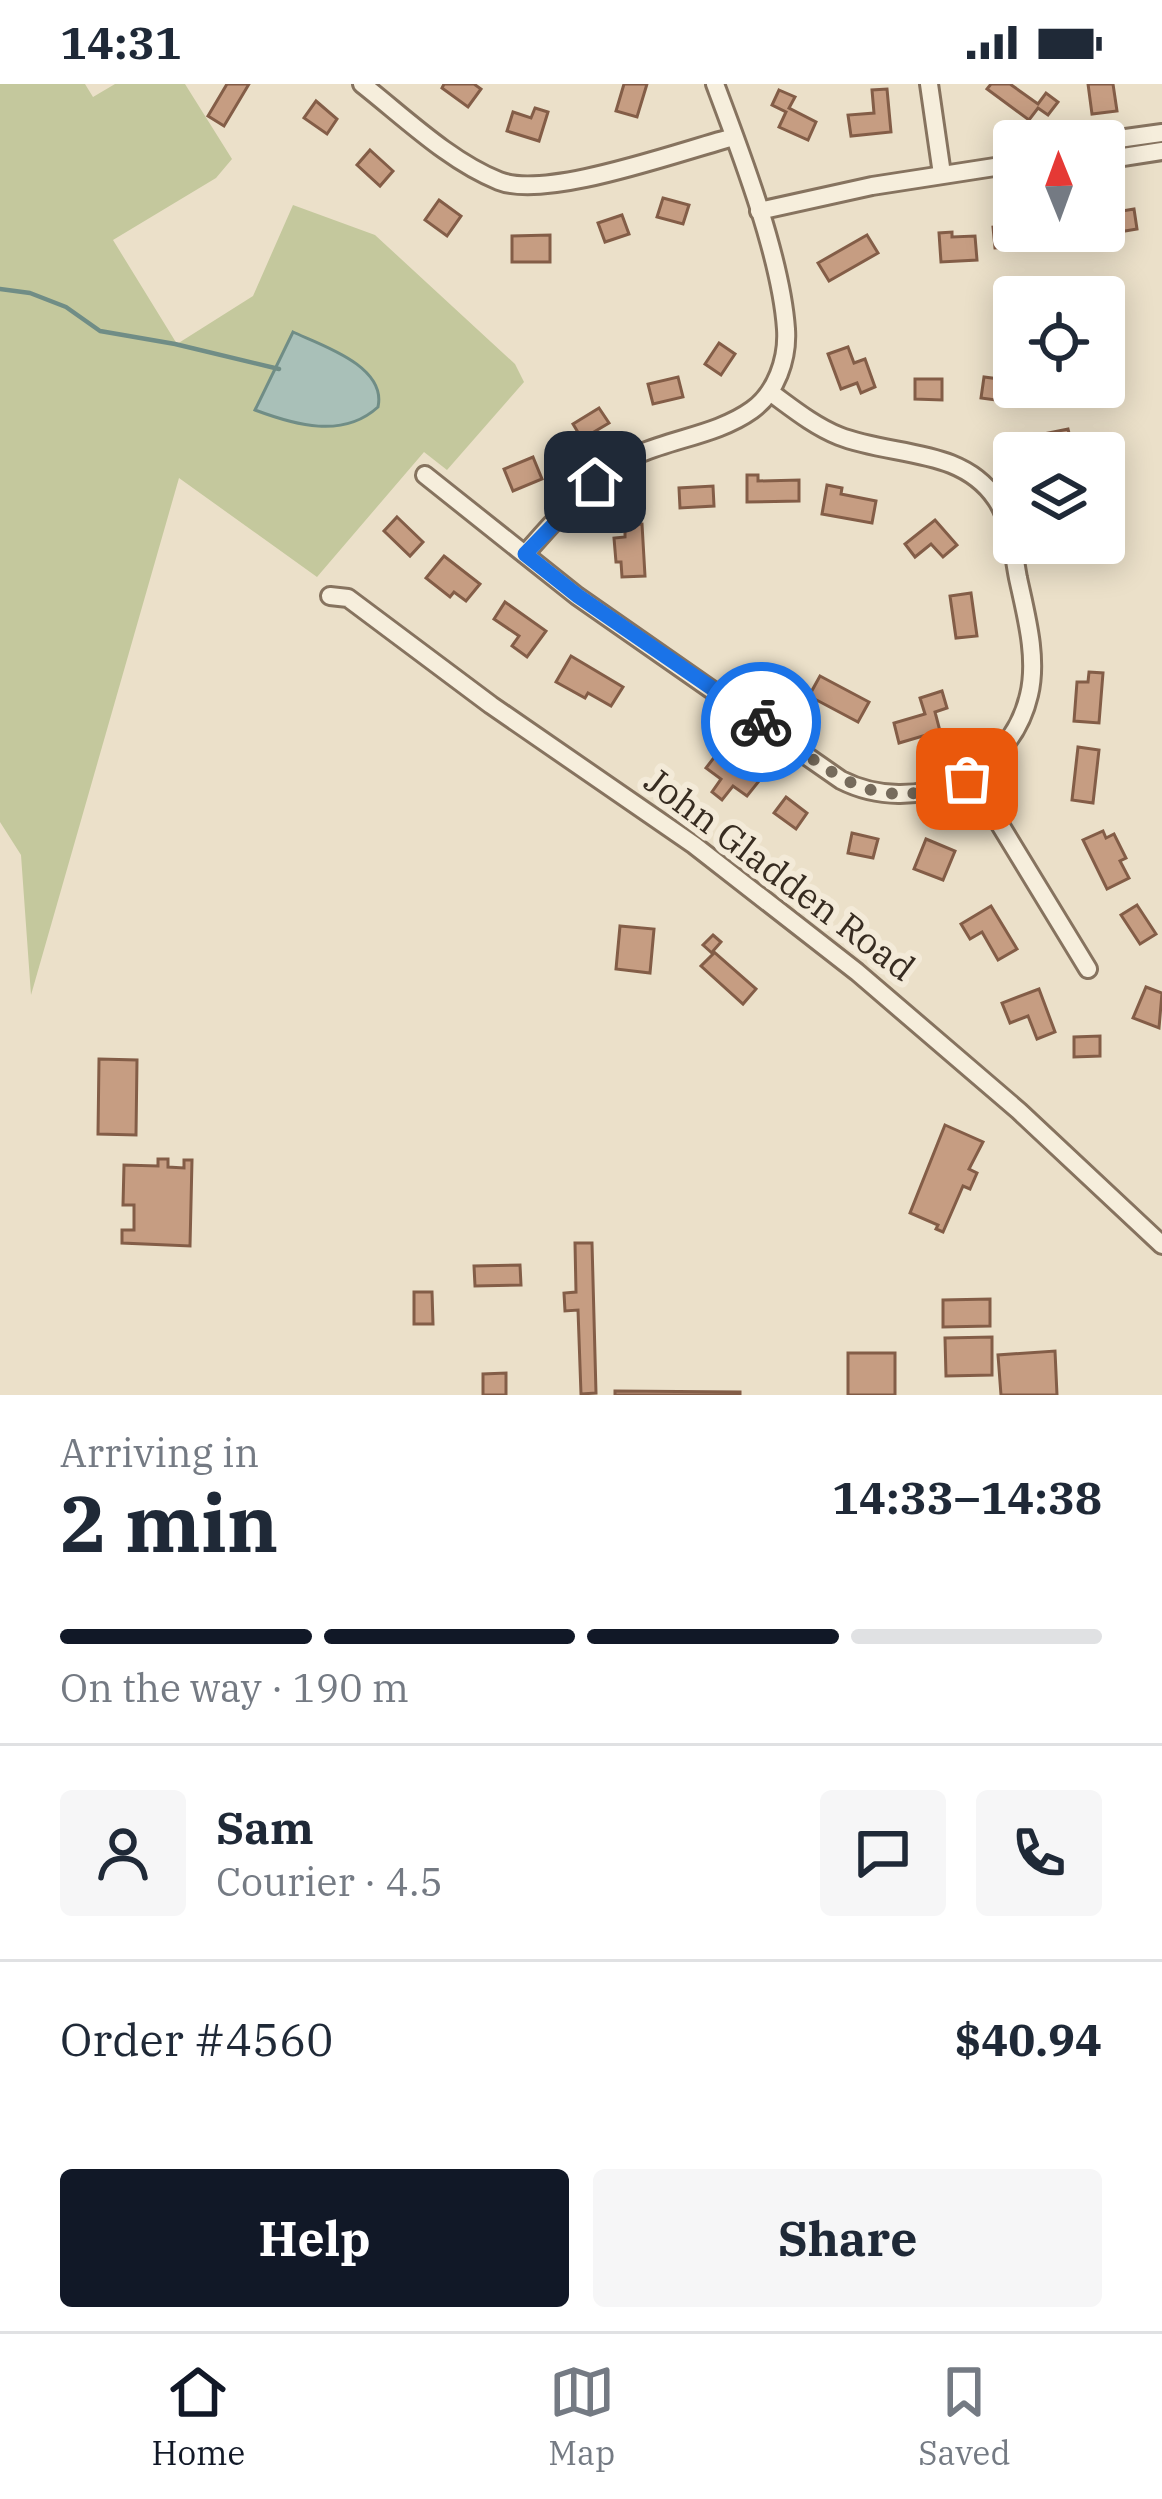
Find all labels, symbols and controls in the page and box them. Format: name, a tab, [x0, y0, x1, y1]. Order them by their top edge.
text: 14:31	[60, 13, 182, 71]
north arrow	[993, 120, 1125, 252]
map controls	[993, 120, 1125, 564]
button: locate	[993, 276, 1125, 408]
pin	[544, 431, 646, 533]
button: layers	[993, 432, 1125, 564]
icon: home	[562, 449, 628, 515]
courier	[701, 662, 821, 782]
icon: bike	[728, 689, 794, 755]
pin	[916, 728, 1018, 830]
icon: bag	[934, 746, 1000, 812]
street label: John Gladden Road	[636, 756, 925, 991]
text: Arriving in	[60, 1427, 259, 1478]
text: 14:33–14:38	[832, 1468, 1102, 1526]
text: 2 min	[60, 1472, 278, 1573]
text: On the way · 190 m	[60, 1662, 409, 1713]
button: person	[60, 1790, 186, 1916]
button: chat	[820, 1790, 946, 1916]
button: phone	[976, 1790, 1102, 1916]
text: Sam	[216, 1798, 314, 1856]
text: Courier · 4.5	[216, 1856, 443, 1907]
text: Order #4560	[60, 2010, 333, 2068]
text: $40.94	[955, 2010, 1102, 2068]
button: Help	[60, 2169, 569, 2307]
button: Share	[593, 2169, 1102, 2307]
tab: Home	[151, 2359, 245, 2474]
tab: Map	[548, 2359, 615, 2474]
tab: Saved	[918, 2359, 1011, 2474]

